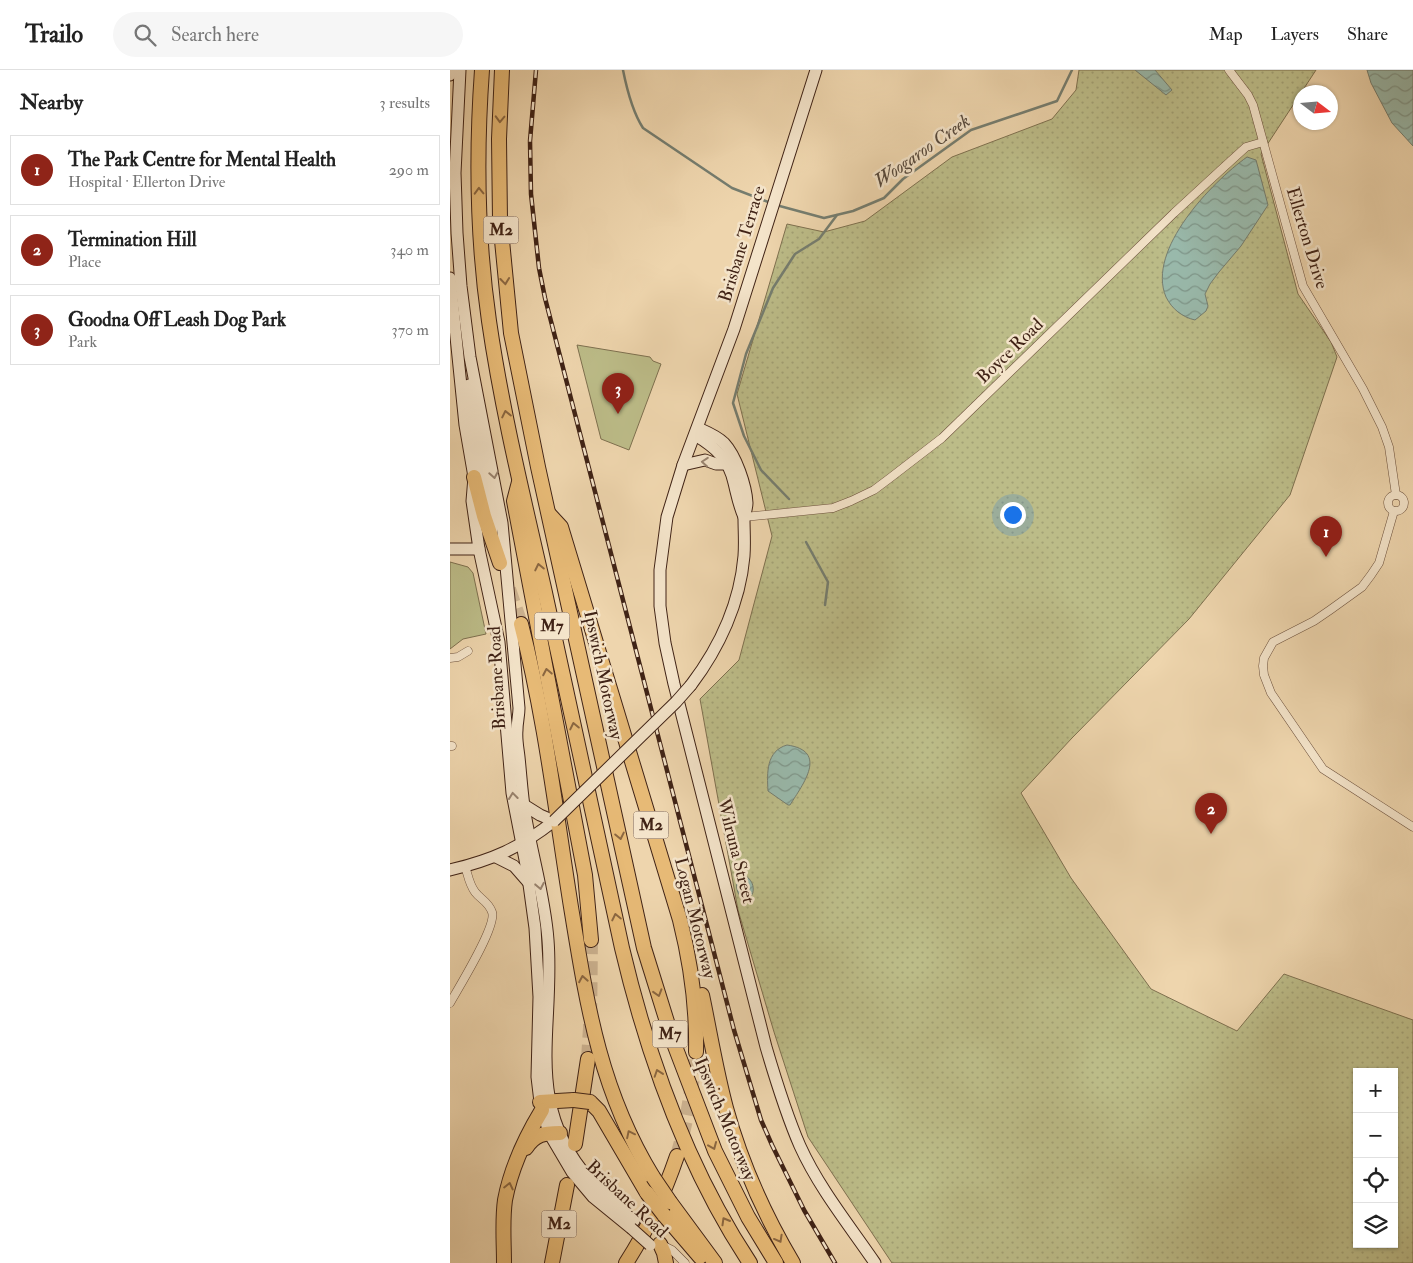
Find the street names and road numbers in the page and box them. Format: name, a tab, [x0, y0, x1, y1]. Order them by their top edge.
street label: Brisbane Terrace	[713, 183, 771, 305]
street label: Ellerton Drive	[1281, 184, 1333, 292]
road number: M2	[484, 216, 518, 244]
street label: Boyce Road	[972, 313, 1048, 389]
street label: Ipswich Motorway	[578, 608, 628, 743]
road number: M7	[534, 612, 570, 640]
street label: Brisbane Road	[483, 625, 511, 730]
street label: Wilruna Street	[712, 795, 760, 906]
road number: M2	[634, 812, 668, 838]
street label: Logan Motorway	[669, 855, 721, 982]
road number: M7	[652, 1021, 688, 1048]
street label: Ipswich Motorway	[689, 1054, 762, 1185]
street label: Brisbane Road	[581, 1155, 673, 1243]
road number: M2	[542, 1210, 576, 1238]

